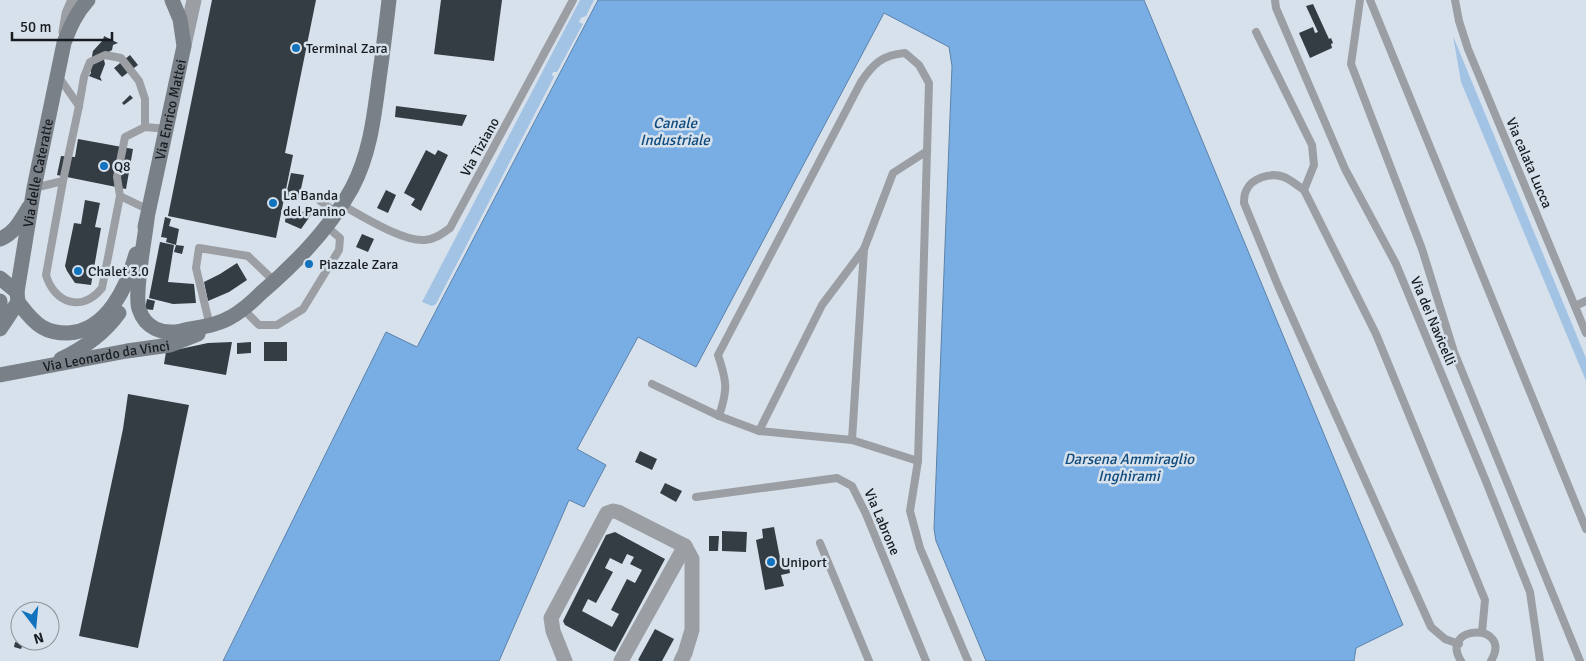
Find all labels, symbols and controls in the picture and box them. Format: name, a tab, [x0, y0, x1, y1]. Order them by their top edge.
scale bar	[12, 10, 112, 42]
text: 50 m	[20, 18, 51, 36]
place label: Terminal Zara	[306, 40, 388, 57]
marker: Terminal Zara	[290, 42, 302, 54]
street label: Via Enrico Mattei	[151, 58, 189, 162]
water label: Canale Industriale	[640, 114, 711, 149]
street label: Via Tiziano	[457, 115, 503, 179]
street label: Via calata Lucca	[1502, 115, 1556, 211]
street label: Via delle Cateratte	[19, 117, 57, 228]
place label: Q8	[114, 158, 131, 175]
marker: Q8	[98, 160, 110, 172]
place label: La Banda del Panino	[283, 187, 346, 220]
marker: La Banda del Panino	[267, 197, 279, 209]
place label: Piazzale Zara	[319, 256, 398, 273]
marker: Piazzale Zara	[303, 258, 315, 270]
place label: Chalet 3.0	[88, 263, 149, 280]
marker: Chalet 3.0	[72, 265, 84, 277]
street label: Via dei Navicelli	[1407, 274, 1459, 368]
street label: Via Leonardo da Vinci	[41, 337, 171, 375]
water label: Darsena Ammiraglio Inghirami	[1064, 450, 1195, 485]
street label: Via Labrone	[860, 486, 904, 558]
place label: Uniport	[781, 554, 827, 571]
marker: Uniport	[765, 556, 777, 568]
north arrow	[10, 601, 60, 651]
text: N	[31, 629, 45, 648]

